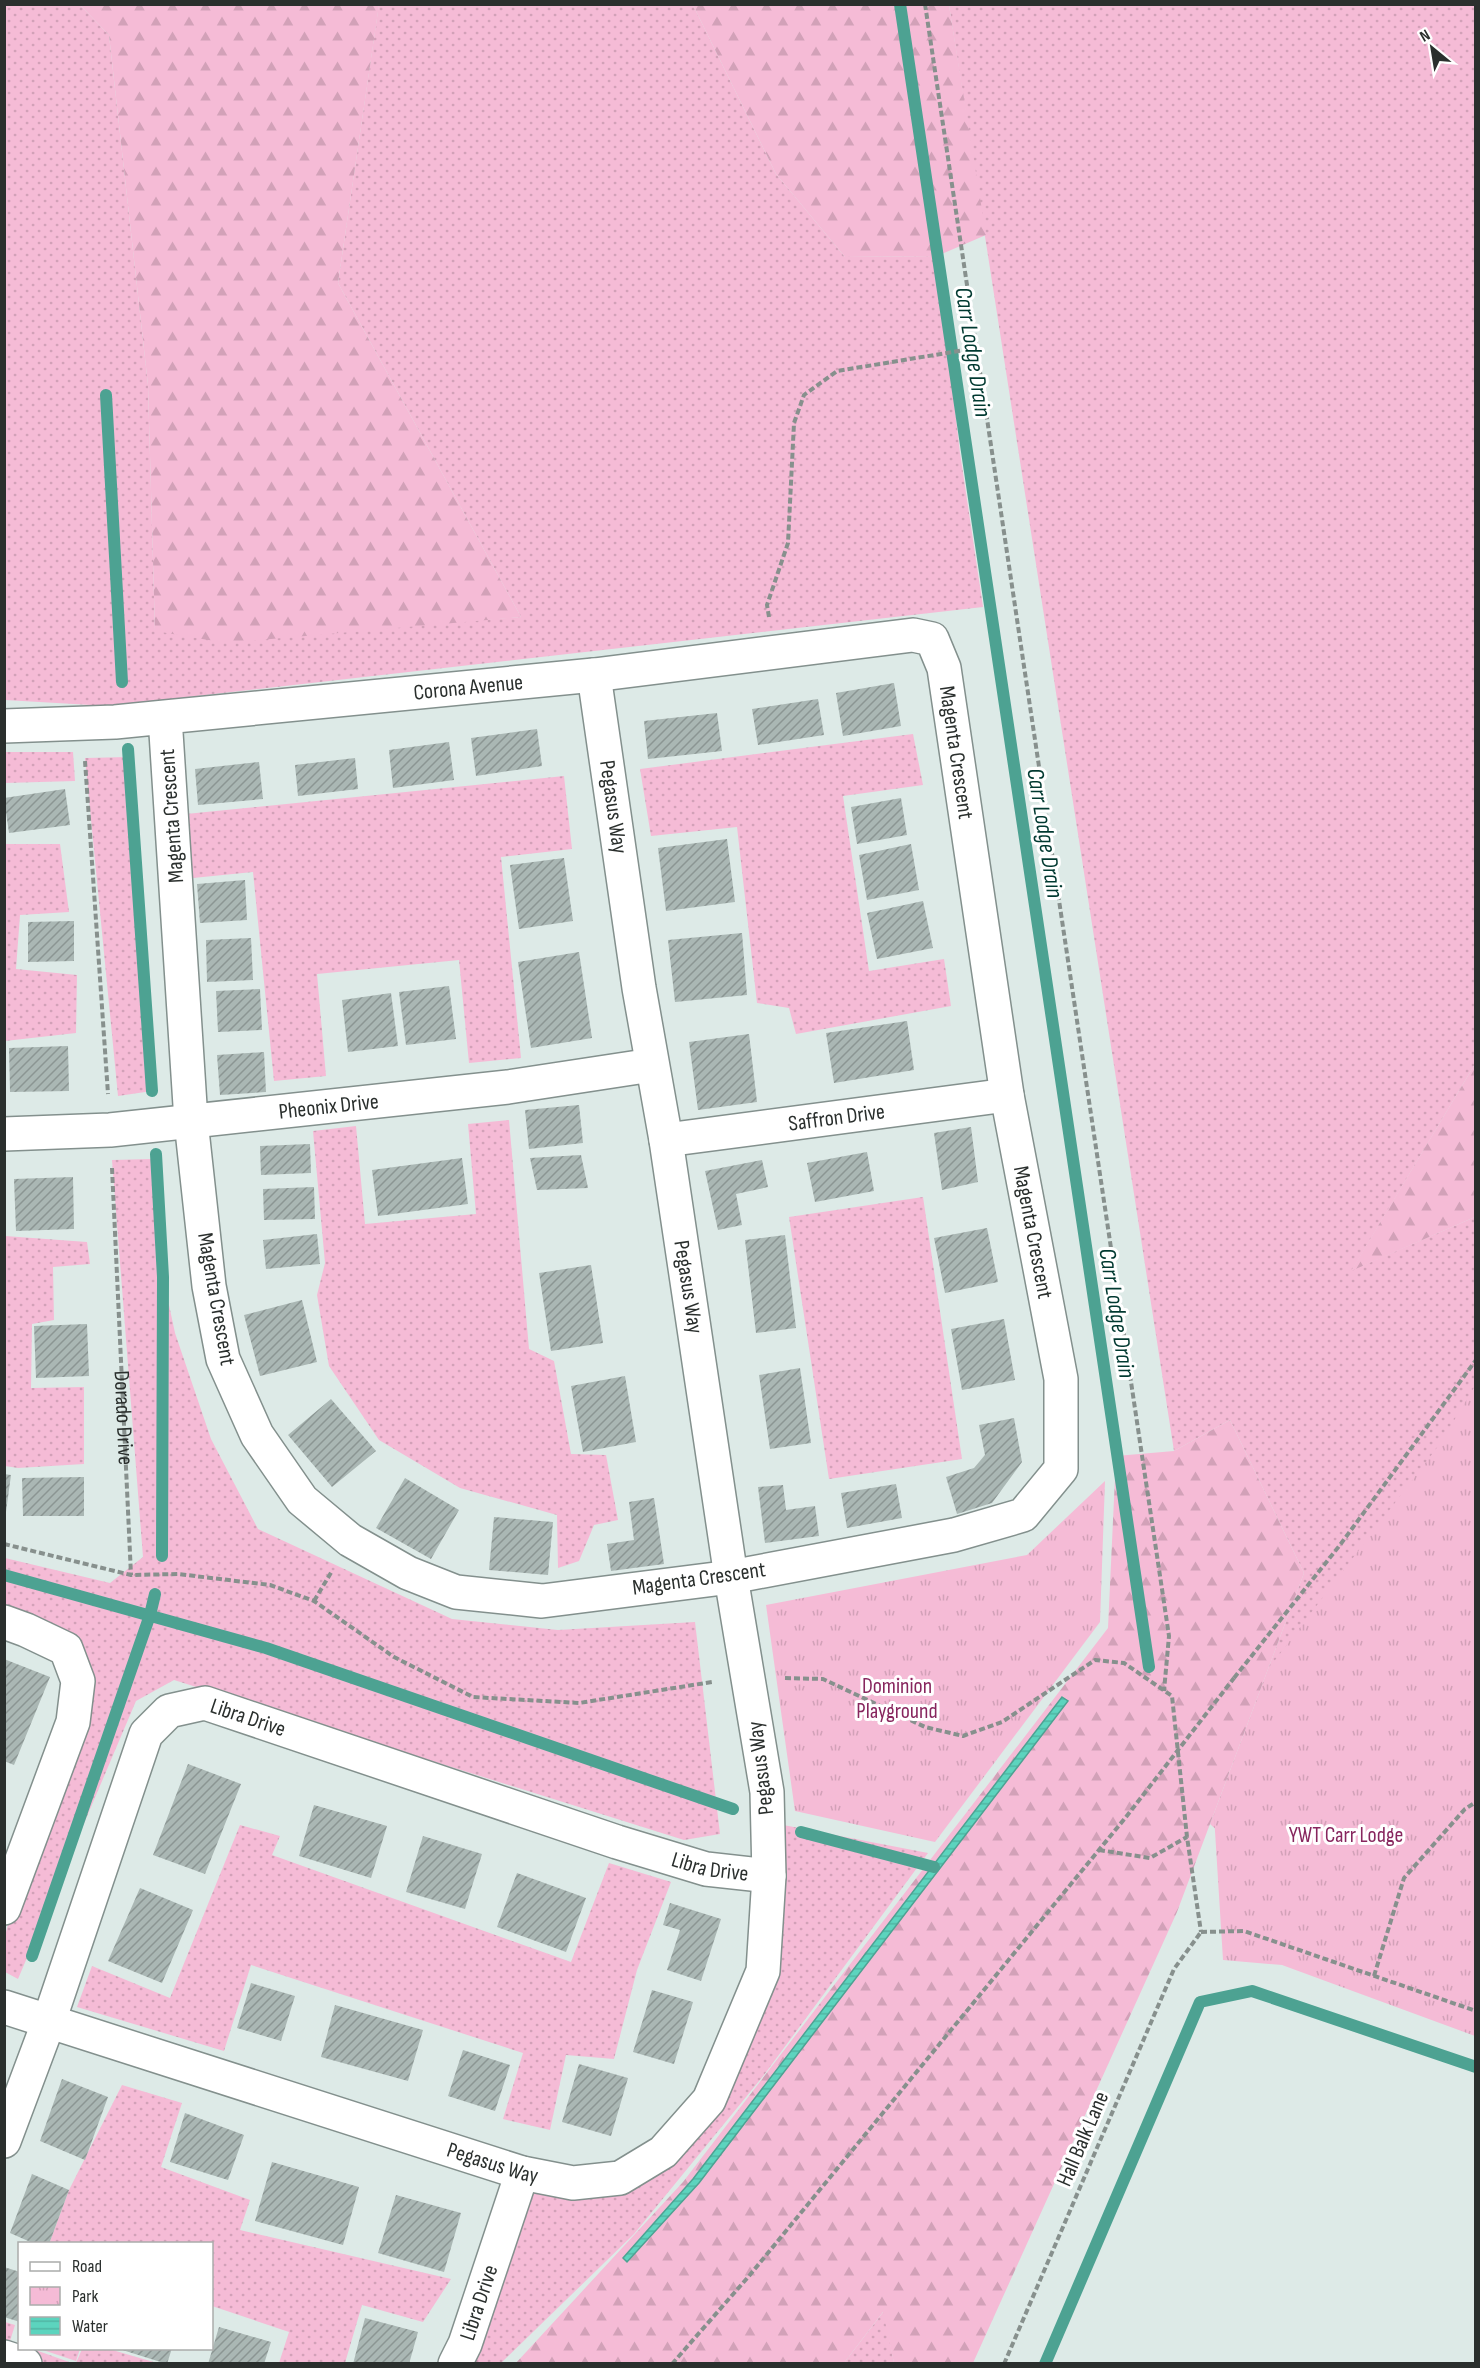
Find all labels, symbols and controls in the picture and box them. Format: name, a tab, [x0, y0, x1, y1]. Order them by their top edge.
north arrow	[1402, 18, 1462, 78]
text: N	[1417, 26, 1434, 47]
water label: Carr Lodge Drain	[948, 285, 998, 419]
street label: Corona Avenue	[412, 669, 524, 706]
street label: Magenta Crescent	[933, 684, 980, 821]
street label: Magenta Crescent	[154, 748, 190, 884]
street label: Pegasus Way	[593, 759, 633, 856]
water label: Carr Lodge Drain	[1020, 766, 1070, 900]
street label: Pheonix Drive	[277, 1088, 380, 1125]
street label: Saffron Drive	[787, 1098, 886, 1137]
street label: Magenta Crescent	[1007, 1164, 1059, 1301]
street label: Magenta Crescent	[191, 1231, 241, 1368]
street label: Pegasus Way	[667, 1238, 709, 1336]
water label: Carr Lodge Drain	[1092, 1246, 1142, 1380]
street label: Dorado Drive	[108, 1370, 139, 1466]
street label: Magenta Crescent	[631, 1556, 768, 1602]
park label: Dominion Playground	[856, 1673, 938, 1725]
street label: Libra Drive	[207, 1692, 289, 1743]
street label: Pegasus Way	[742, 1719, 780, 1816]
park label: YWT Carr Lodge	[1289, 1822, 1403, 1849]
street label: Libra Drive	[668, 1846, 750, 1887]
street label: Hall Balk Lane	[1051, 2087, 1115, 2191]
street label: Pegasus Way	[444, 2136, 541, 2189]
legend	[18, 2242, 213, 2350]
text: Road	[72, 2256, 102, 2277]
street label: Libra Drive	[454, 2261, 504, 2344]
text: Park	[72, 2286, 98, 2307]
text: Water	[72, 2316, 108, 2337]

